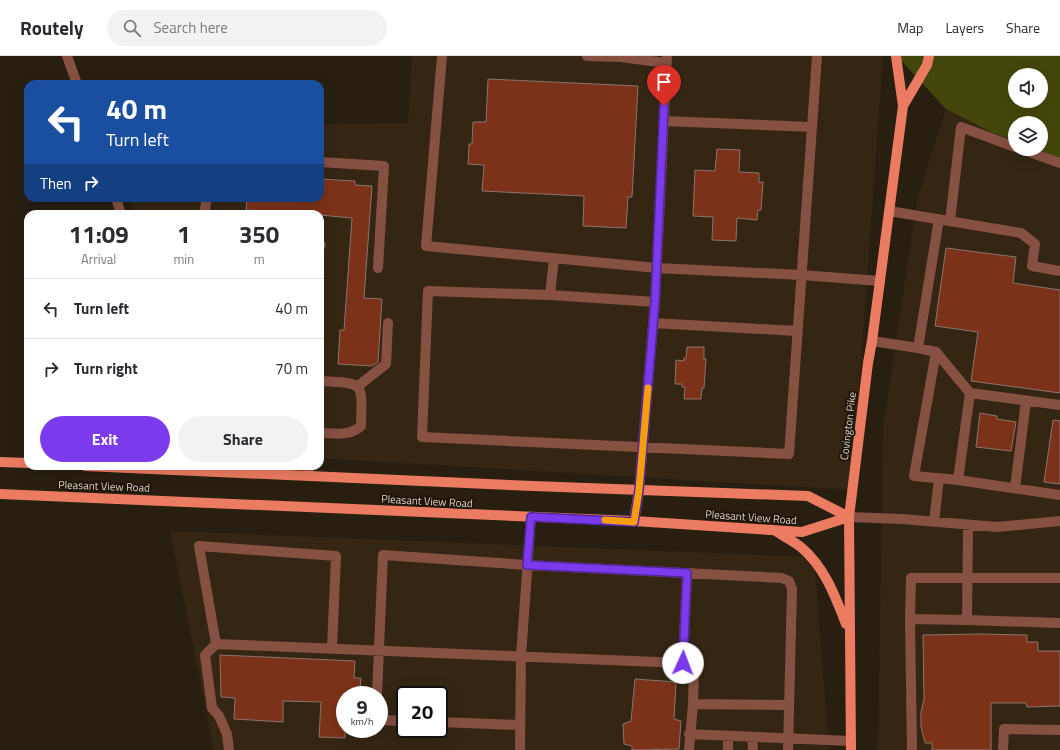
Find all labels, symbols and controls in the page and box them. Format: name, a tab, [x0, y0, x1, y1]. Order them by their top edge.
search box	[107, 10, 387, 46]
text: Routely	[20, 13, 83, 42]
text: Search here	[153, 16, 228, 39]
icon: search	[121, 17, 143, 39]
text: Map	[897, 17, 923, 38]
text: Layers	[945, 17, 984, 38]
text: Share	[1006, 17, 1040, 38]
pin	[647, 65, 681, 106]
map controls	[1008, 68, 1048, 156]
button: sound	[1008, 68, 1048, 108]
icon: arrive	[653, 71, 675, 93]
text: 40 m	[106, 87, 167, 130]
icon: left	[40, 96, 92, 148]
button: layers	[1008, 116, 1048, 156]
text: Turn left	[106, 126, 169, 153]
text: Then	[40, 172, 72, 195]
icon: right	[80, 172, 102, 194]
text: 11:09	[69, 216, 129, 252]
text: 1	[177, 216, 191, 252]
text: 350	[239, 216, 279, 252]
text: Arrival	[81, 249, 116, 269]
text: min	[173, 249, 194, 269]
text: m	[254, 249, 265, 269]
text: Turn left	[74, 297, 129, 320]
text: 40 m	[275, 297, 308, 320]
icon: left	[40, 298, 62, 320]
text: Turn right	[74, 357, 138, 380]
text: 70 m	[275, 357, 308, 380]
icon: right	[40, 358, 62, 380]
street label: Covington Pike	[836, 391, 860, 461]
button: Exit	[40, 416, 170, 462]
button: Share	[178, 416, 308, 462]
street label: Pleasant View Road	[58, 476, 150, 496]
street label: Pleasant View Road	[381, 491, 473, 511]
street label: Pleasant View Road	[705, 506, 798, 528]
position arrow	[662, 642, 704, 684]
speed limit sign: 20	[396, 686, 448, 738]
text: 9	[356, 691, 368, 722]
text: km/h	[351, 714, 373, 729]

